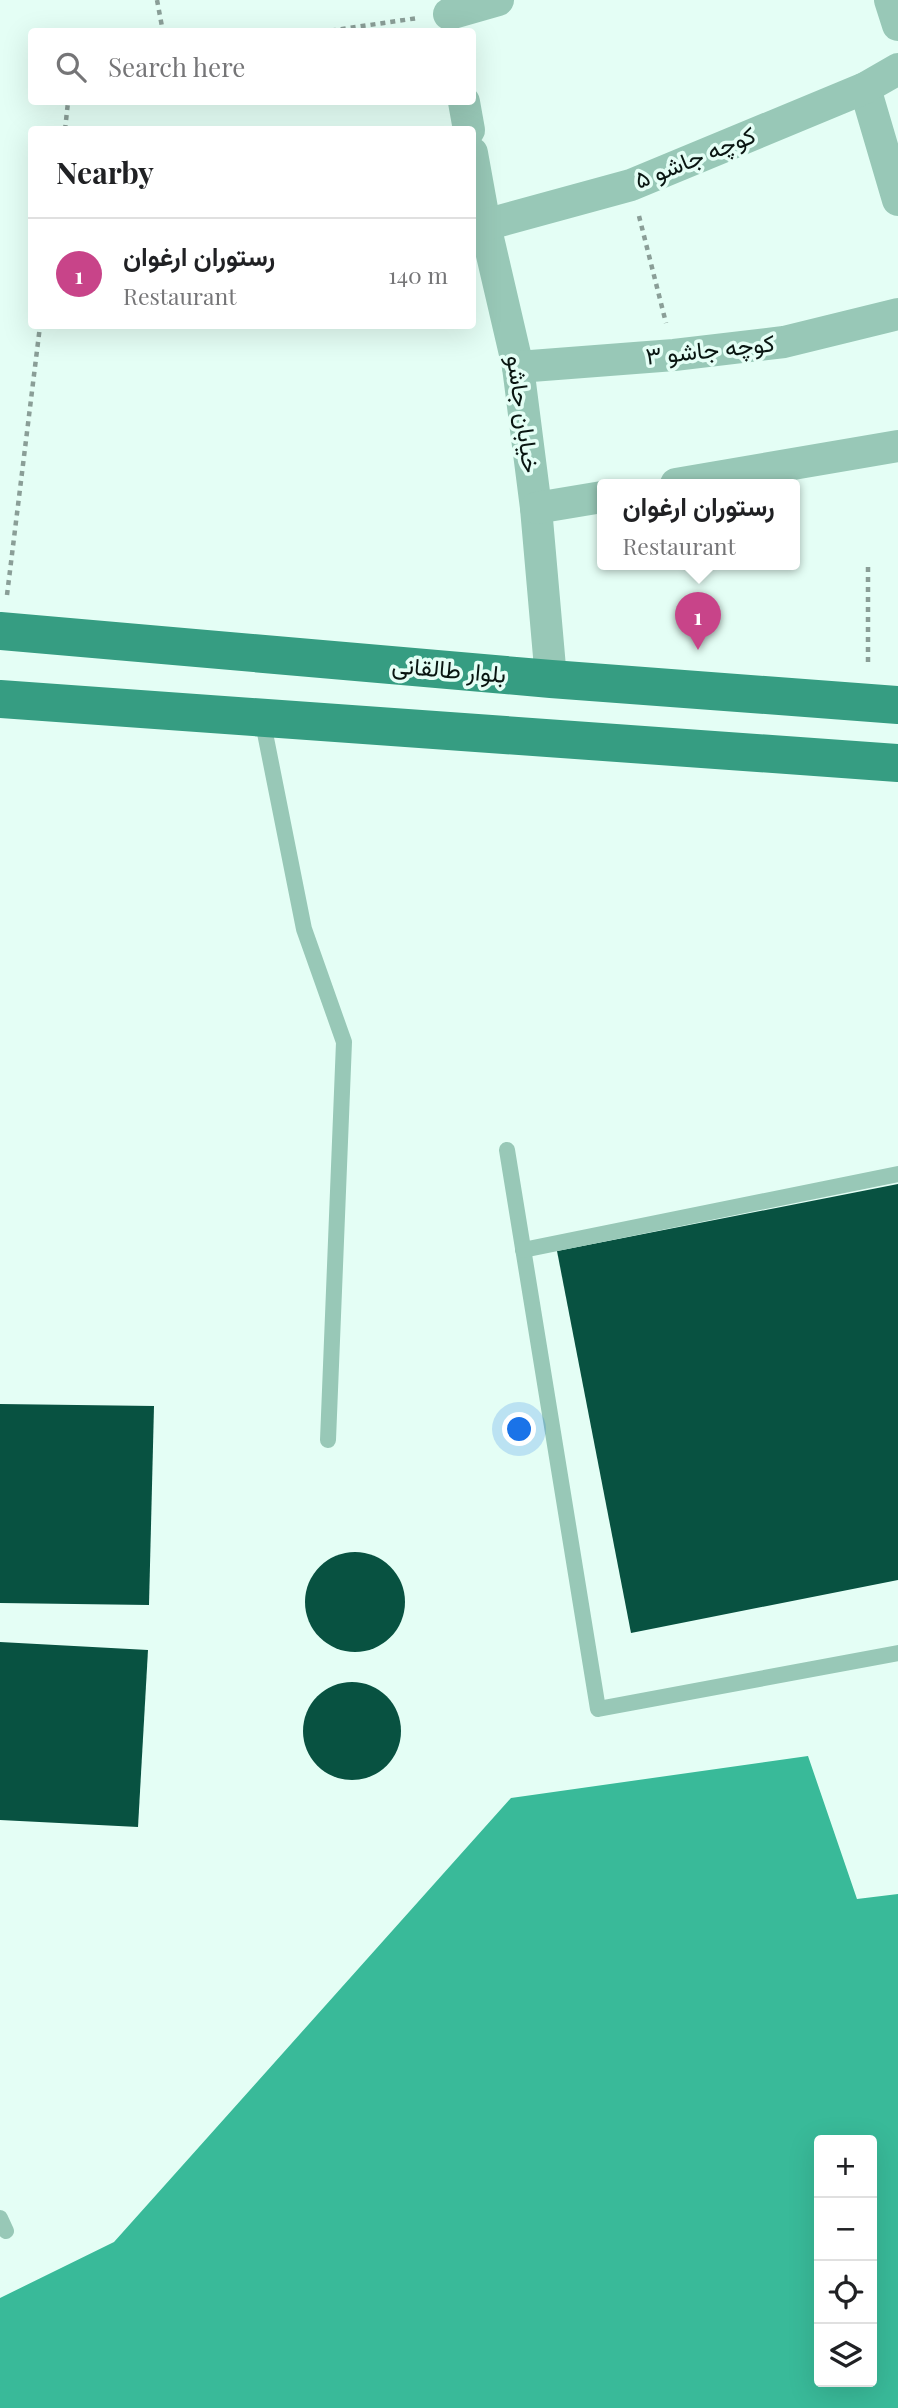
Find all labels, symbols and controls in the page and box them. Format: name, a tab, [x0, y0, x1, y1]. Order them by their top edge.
search box	[28, 28, 476, 105]
icon: search	[52, 48, 90, 86]
text: Search here	[108, 49, 245, 84]
street label: کوچه جاشو ۵	[629, 117, 760, 197]
text: Nearby	[56, 152, 154, 192]
text: رستوران ارغوان	[123, 238, 275, 273]
text: 1	[75, 259, 83, 290]
text: 140 m	[388, 259, 448, 290]
text: Restaurant	[123, 280, 236, 311]
street label: کوچه جاشو ۳	[644, 325, 776, 373]
street label: خیابان جاشو	[500, 353, 549, 475]
popup	[597, 479, 800, 570]
text: رستوران ارغوان	[622, 488, 775, 523]
text: Restaurant	[622, 530, 736, 561]
pin: 1	[675, 592, 721, 650]
street label: بلوار طالقانی	[391, 647, 508, 690]
your location	[502, 1412, 536, 1446]
map controls	[814, 2135, 877, 2387]
button: +	[814, 2135, 877, 2198]
button: −	[814, 2198, 877, 2261]
button: locate	[814, 2261, 877, 2324]
button: layers	[814, 2324, 877, 2387]

